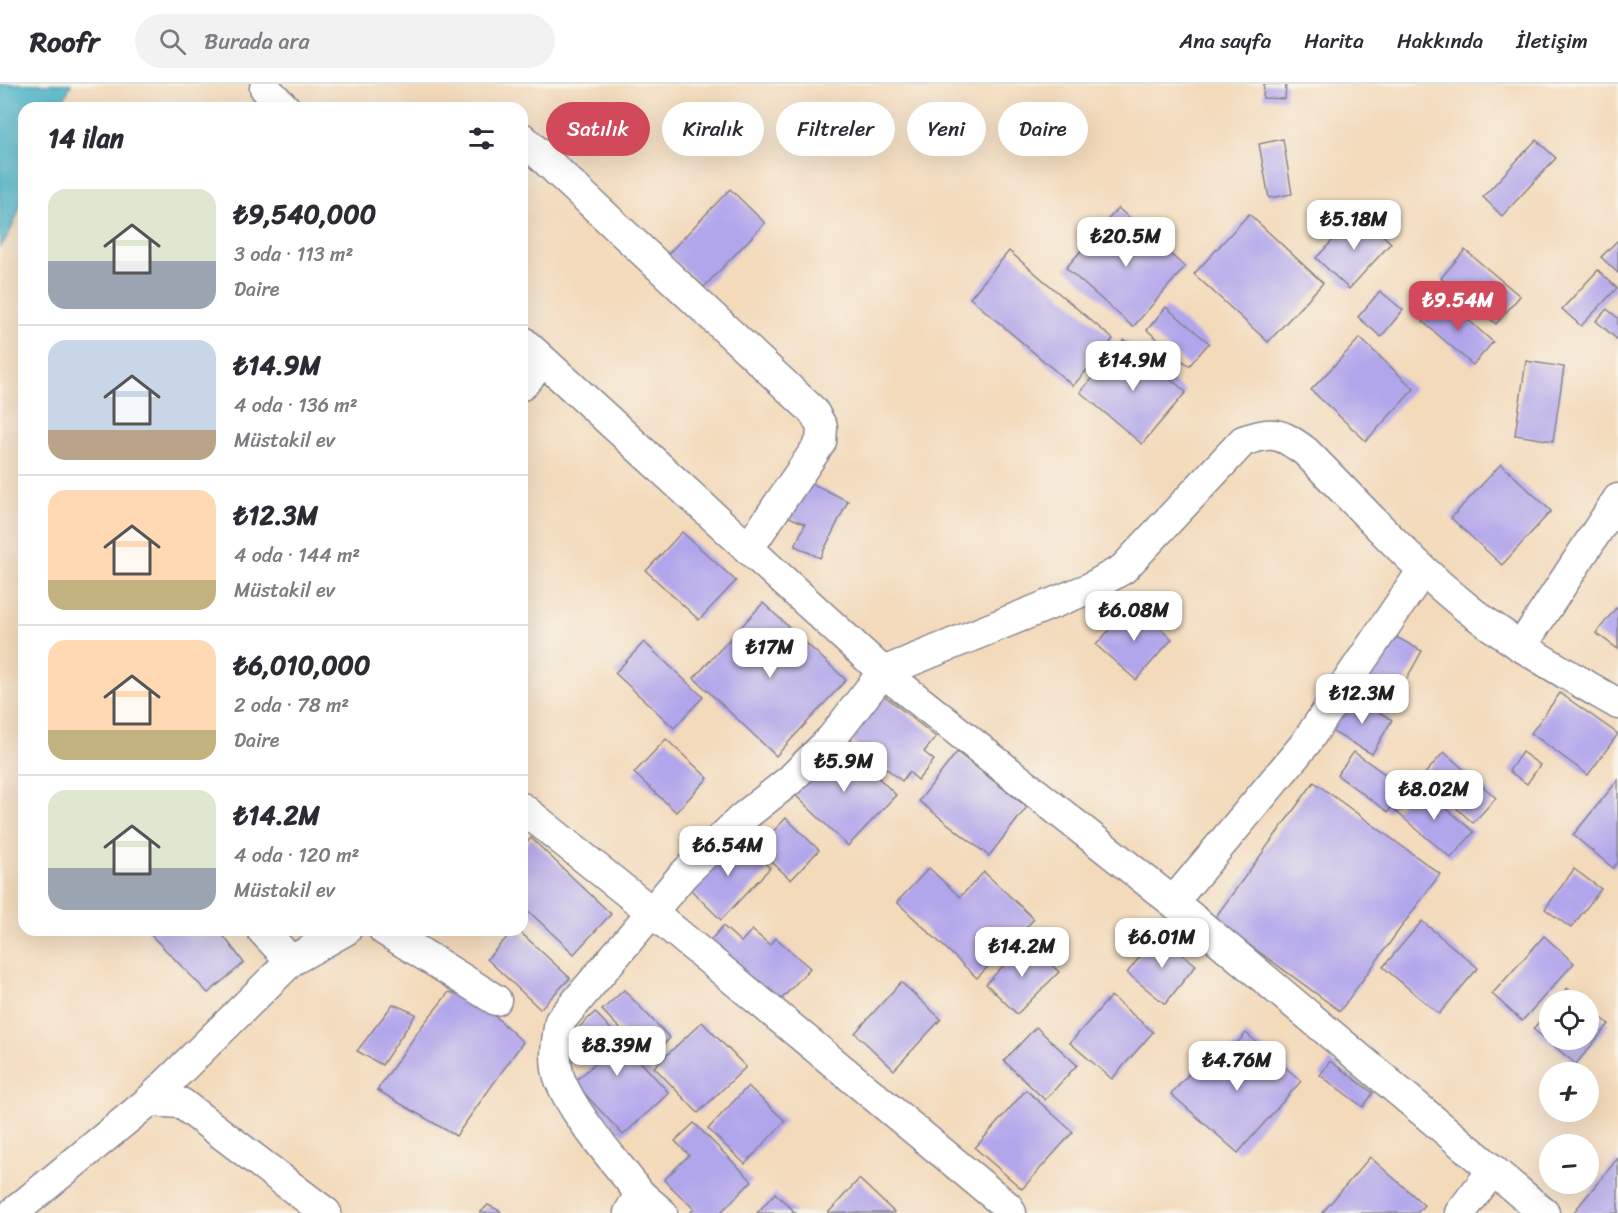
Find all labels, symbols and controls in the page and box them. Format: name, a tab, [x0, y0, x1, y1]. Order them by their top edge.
search box	[135, 14, 555, 68]
text: Roofr	[30, 17, 99, 66]
text: Burada ara	[204, 22, 310, 61]
text: Ana sayfa	[1179, 22, 1271, 60]
text: Harita	[1304, 22, 1364, 60]
text: Hakkında	[1397, 22, 1483, 60]
text: İletişim	[1516, 22, 1588, 60]
icon: search	[156, 25, 189, 58]
chip: Satılık	[546, 102, 650, 156]
chip: Kiralık	[662, 102, 764, 156]
chip: Filtreler	[776, 102, 895, 156]
chip: Yeni	[907, 102, 986, 156]
chip: Daire	[998, 102, 1088, 156]
text: 14 ilan	[48, 115, 124, 161]
icon: filters	[465, 122, 498, 155]
text: ₺9,540,000	[234, 191, 376, 237]
pin: ₺5.18M	[1305, 200, 1403, 251]
text: ₺5.18M	[1321, 202, 1387, 237]
icon: home	[96, 213, 168, 285]
pin: ₺20.5M	[1077, 217, 1175, 268]
text: ₺20.5M	[1091, 219, 1161, 254]
text: 3 oda · 113 m²	[234, 237, 353, 272]
text: Daire	[234, 272, 279, 307]
pin: ₺9.54M	[1409, 281, 1507, 332]
text: ₺9.54M	[1423, 283, 1493, 318]
pin: ₺14.9M	[1084, 341, 1182, 392]
text: ₺14.9M	[234, 342, 321, 388]
text: ₺14.9M	[1100, 343, 1166, 378]
icon: home	[96, 364, 168, 436]
text: 4 oda · 136 m²	[234, 388, 358, 423]
text: Müstakil ev	[234, 423, 335, 458]
text: ₺12.3M	[234, 492, 318, 538]
icon: home	[96, 514, 168, 586]
text: 4 oda · 144 m²	[234, 538, 360, 573]
text: Müstakil ev	[234, 573, 335, 608]
pin: ₺6.08M	[1085, 591, 1183, 642]
text: ₺6.08M	[1099, 593, 1169, 628]
pin: ₺17M	[734, 628, 806, 679]
text: ₺17M	[746, 630, 794, 665]
text: ₺6,010,000	[234, 642, 370, 688]
icon: home	[96, 664, 168, 736]
pin: ₺12.3M	[1313, 674, 1411, 725]
text: ₺12.3M	[1330, 676, 1394, 711]
text: 2 oda · 78 m²	[234, 688, 349, 723]
text: Daire	[234, 723, 279, 758]
pin: ₺5.9M	[802, 742, 886, 793]
text: ₺5.9M	[815, 744, 873, 779]
pin: ₺8.02M	[1385, 770, 1483, 821]
text: ₺8.02M	[1399, 772, 1469, 807]
text: ₺14.2M	[234, 792, 320, 838]
icon: home	[96, 814, 168, 886]
pin: ₺6.54M	[679, 826, 777, 877]
text: ₺6.54M	[693, 828, 763, 863]
text: 4 oda · 120 m²	[234, 838, 359, 873]
text: Müstakil ev	[234, 873, 335, 908]
pin: ₺6.01M	[1113, 918, 1211, 969]
text: ₺6.01M	[1129, 920, 1195, 955]
pin: ₺14.2M	[973, 927, 1071, 978]
text: ₺14.2M	[989, 929, 1055, 964]
map controls	[1539, 990, 1599, 1194]
button: locate	[1539, 990, 1599, 1050]
pin: ₺8.39M	[568, 1026, 666, 1077]
text: ₺8.39M	[583, 1028, 651, 1063]
pin: ₺4.76M	[1188, 1041, 1286, 1092]
text: ₺4.76M	[1203, 1043, 1271, 1078]
button: +	[1539, 1062, 1599, 1122]
button: −	[1539, 1134, 1599, 1194]

